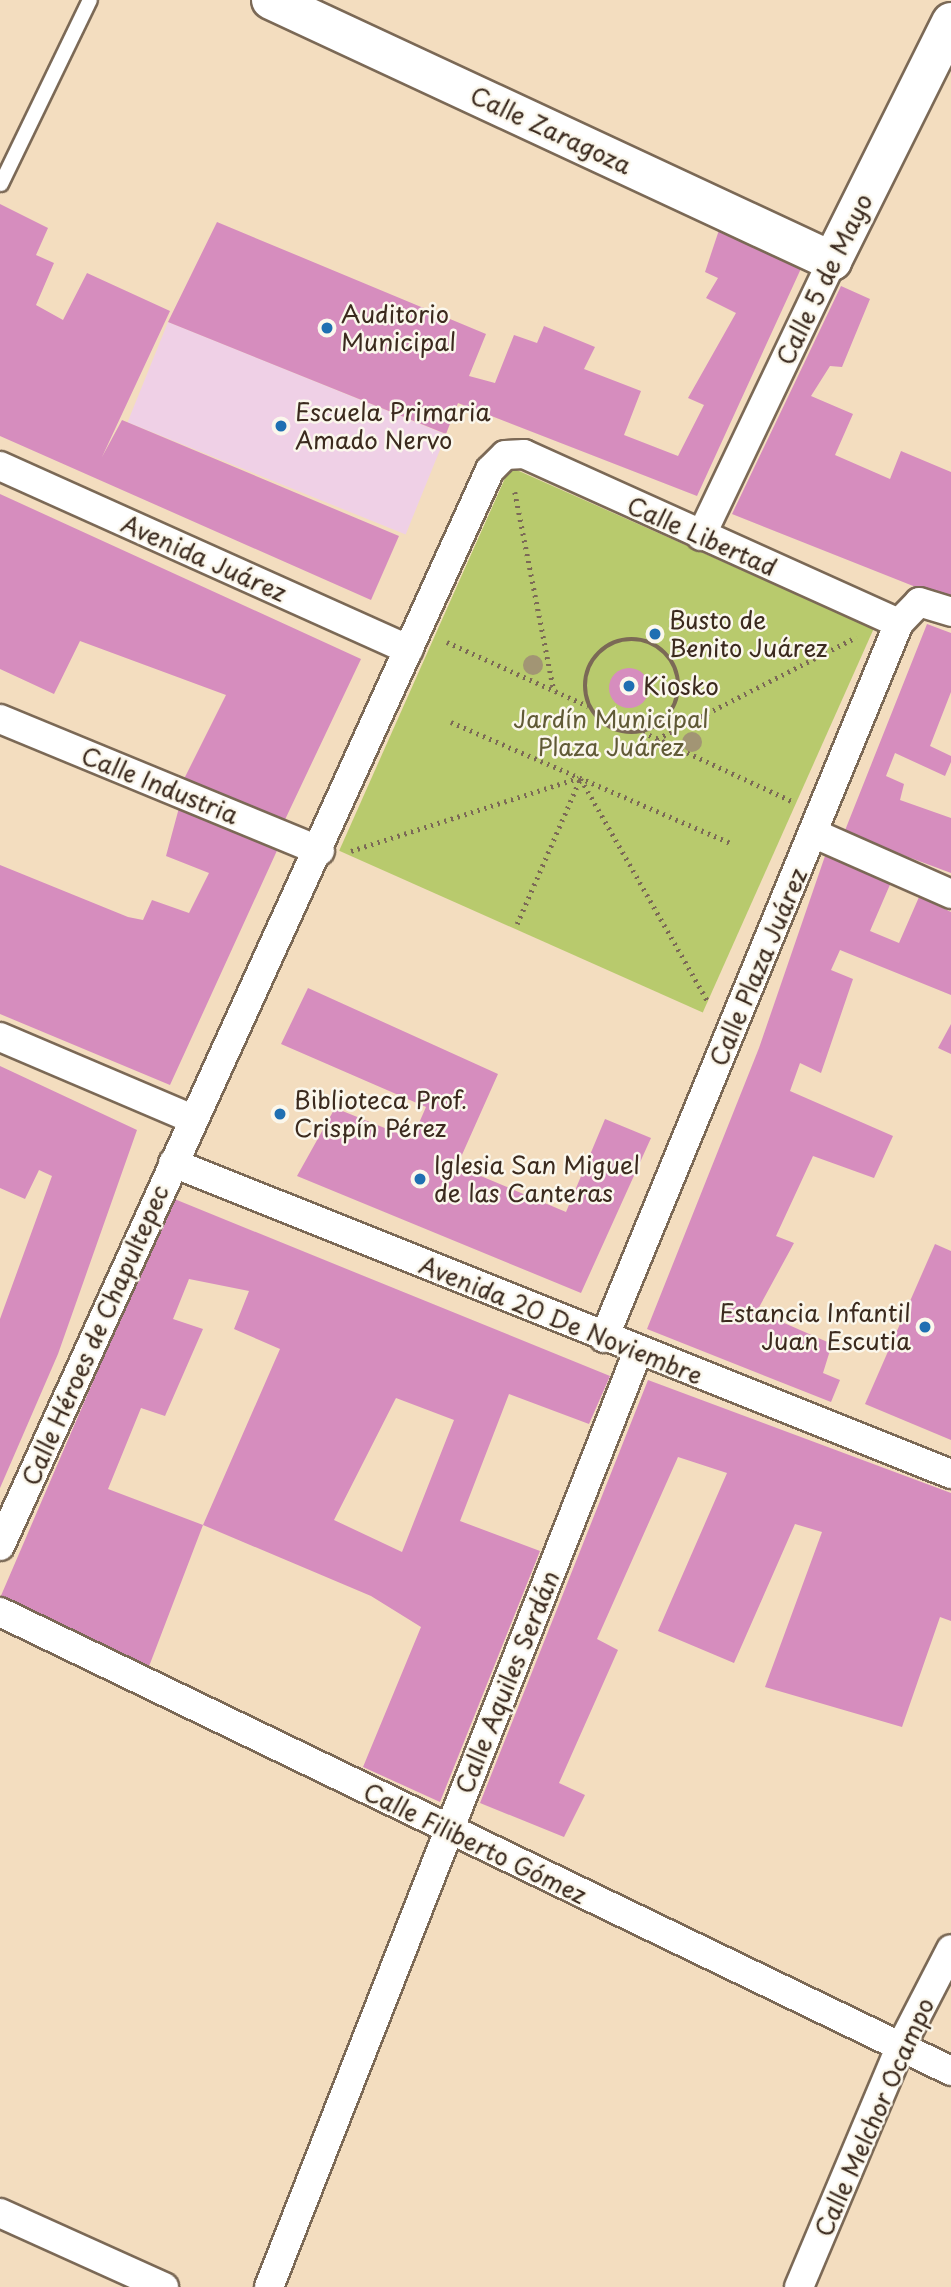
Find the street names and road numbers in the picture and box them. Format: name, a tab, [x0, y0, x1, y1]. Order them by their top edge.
street label: Calle Zaragoza	[466, 80, 636, 180]
street label: Calle 5 de Mayo	[770, 188, 878, 370]
street label: Calle Libertad	[622, 490, 782, 582]
street label: Avenida Juárez	[117, 509, 291, 607]
street label: Calle Industria	[77, 740, 243, 830]
street label: Calle Plaza Juárez	[703, 863, 813, 1071]
street label: Calle Héroes de Chapultepec	[14, 1178, 176, 1492]
street label: Avenida 20 De Noviembre	[414, 1249, 708, 1391]
street label: Calle Aquiles Serdán	[449, 1567, 565, 1797]
street label: Calle Filiberto Gómez	[358, 1776, 592, 1910]
street label: Calle Melchor Ocampo	[808, 1992, 940, 2242]

